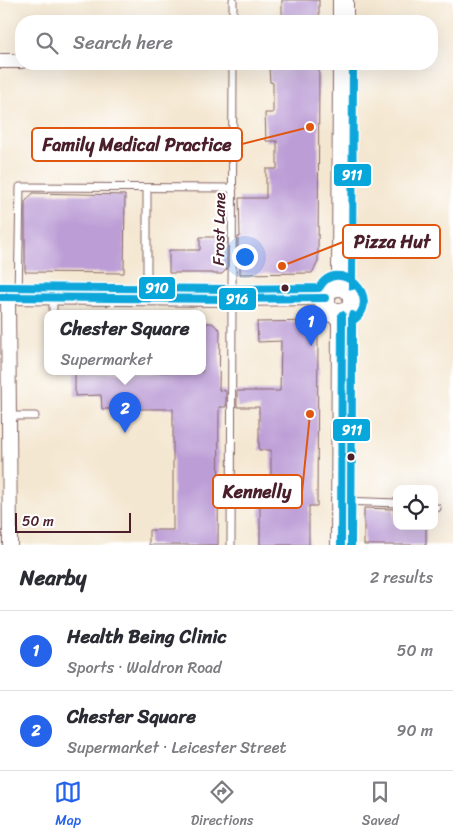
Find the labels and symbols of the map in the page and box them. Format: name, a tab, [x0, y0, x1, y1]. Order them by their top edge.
callout: Family Medical Practice	[32, 128, 242, 161]
text: Family Medical Practice	[41, 129, 232, 161]
line badge: 911	[333, 163, 372, 187]
text: 911	[342, 163, 362, 188]
street label: Frost Lane	[204, 192, 234, 266]
callout: Pizza Hut	[343, 225, 440, 258]
text: Pizza Hut	[354, 226, 432, 258]
your location	[232, 244, 258, 270]
line badge: 910	[138, 276, 176, 300]
text: 910	[145, 276, 169, 301]
unlabelled marker	[280, 283, 290, 293]
line badge: 916	[218, 287, 257, 311]
text: 916	[226, 287, 248, 312]
pin: 1	[295, 305, 327, 346]
pin: 2	[109, 392, 141, 433]
line badge: 911	[332, 418, 371, 442]
text: 911	[342, 418, 362, 443]
unlabelled marker	[346, 452, 356, 462]
callout: Kennelly	[213, 475, 302, 508]
text: Kennelly	[222, 476, 292, 508]
scale bar	[15, 510, 131, 533]

